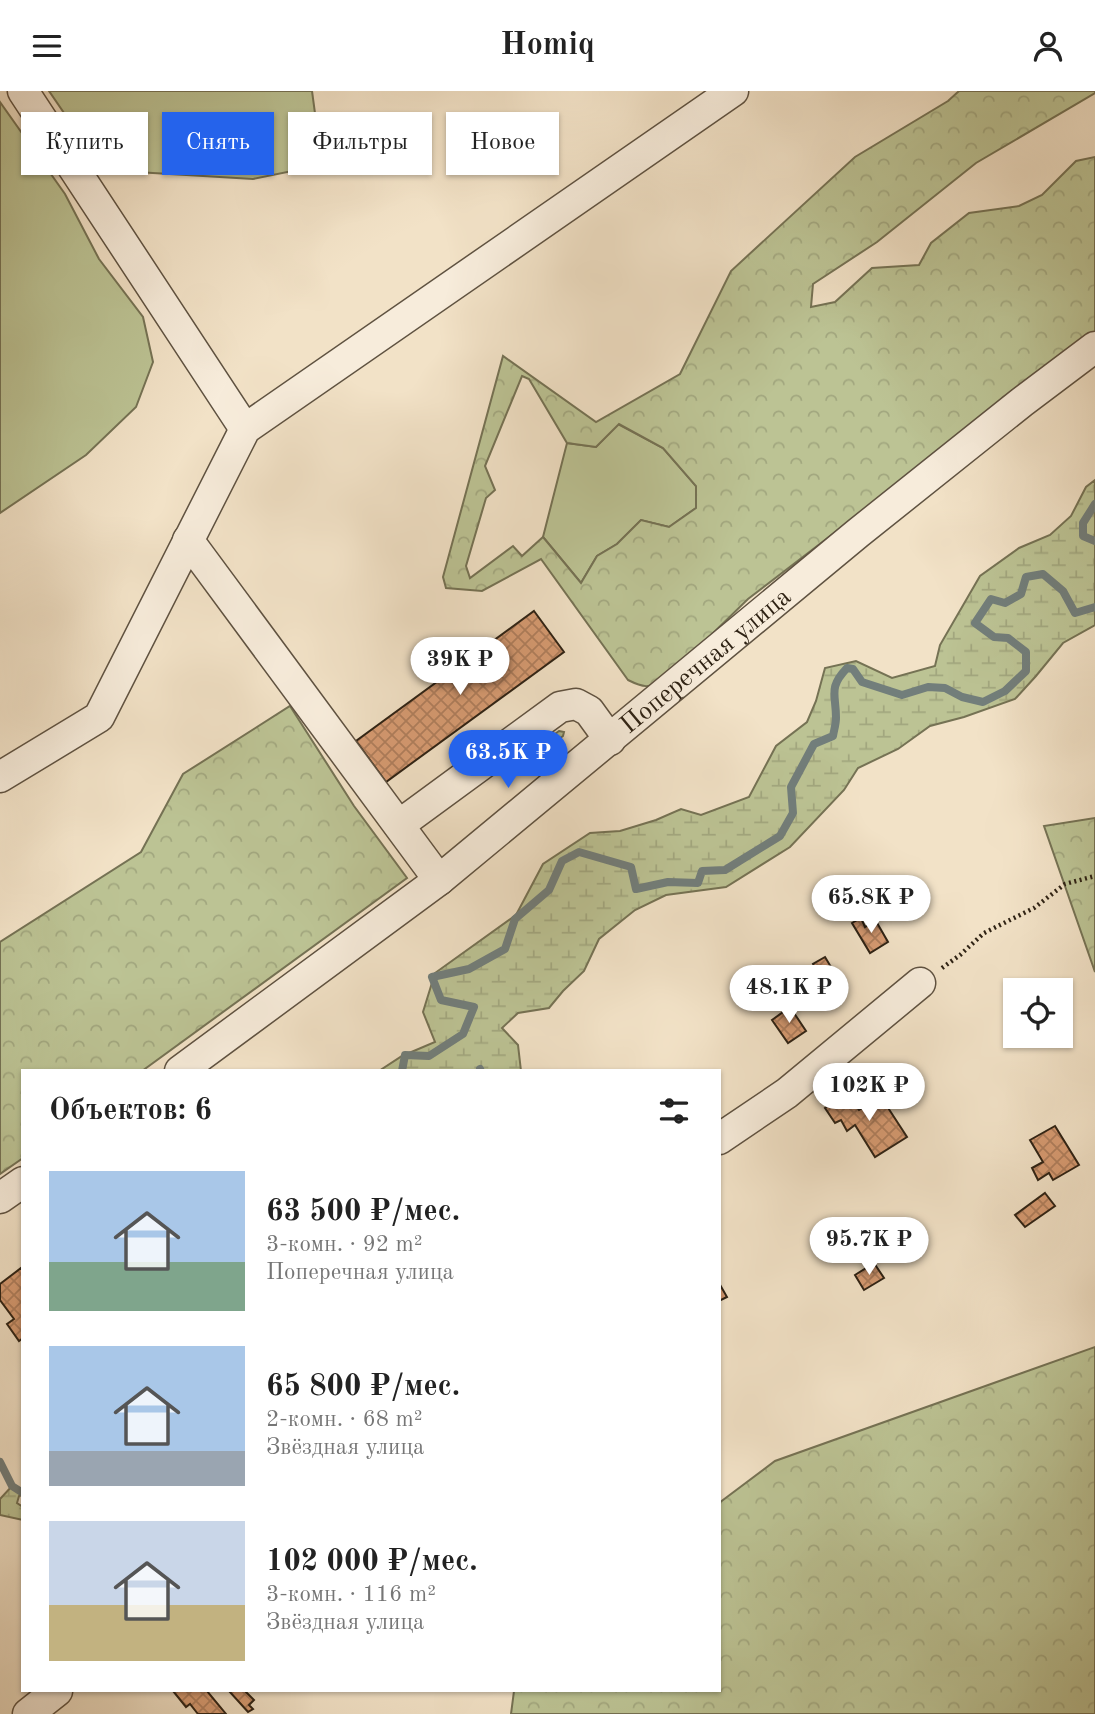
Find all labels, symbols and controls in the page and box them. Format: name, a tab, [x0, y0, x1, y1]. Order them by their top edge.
icon: menu	[28, 27, 66, 65]
icon: person	[1029, 27, 1067, 65]
text: Homiq	[500, 30, 595, 62]
chip: Купить	[21, 112, 148, 175]
chip: Снять	[162, 112, 274, 175]
chip: Фильтры	[288, 112, 432, 175]
chip: Новое	[446, 112, 559, 175]
street label: Поперечная улица	[616, 583, 796, 739]
pin: 39K ₽	[411, 637, 509, 697]
text: 39K ₽	[427, 648, 493, 671]
pin: 63.5K ₽	[443, 731, 573, 790]
text: 63.5K ₽	[465, 741, 551, 764]
pin: 65.8K ₽	[806, 875, 936, 935]
text: 65.8K ₽	[828, 886, 914, 909]
pin: 48.1K ₽	[724, 965, 854, 1025]
text: 48.1K ₽	[746, 976, 832, 999]
map controls	[1003, 978, 1073, 1048]
button: locate	[1003, 978, 1073, 1048]
pin: 102K ₽	[812, 1063, 926, 1123]
text: 102K ₽	[829, 1074, 909, 1097]
icon: filters	[655, 1092, 693, 1130]
text: Объектов: 6	[49, 1096, 212, 1126]
text: 63 500 ₽/мес.	[266, 1197, 460, 1227]
icon: home	[105, 1199, 189, 1283]
pin: 95.7K ₽	[804, 1217, 934, 1277]
text: 95.7K ₽	[826, 1228, 912, 1251]
text: 3-комн. · 92 m²	[266, 1233, 423, 1256]
text: Поперечная улица	[266, 1261, 454, 1284]
text: 65 800 ₽/мес.	[266, 1372, 460, 1402]
icon: home	[105, 1374, 189, 1458]
text: 2-комн. · 68 m²	[266, 1408, 423, 1431]
text: Звёздная улица	[266, 1436, 424, 1459]
text: 102 000 ₽/мес.	[266, 1547, 478, 1577]
icon: home	[105, 1549, 189, 1633]
text: 3-комн. · 116 m²	[266, 1583, 436, 1606]
text: Звёздная улица	[266, 1611, 424, 1634]

